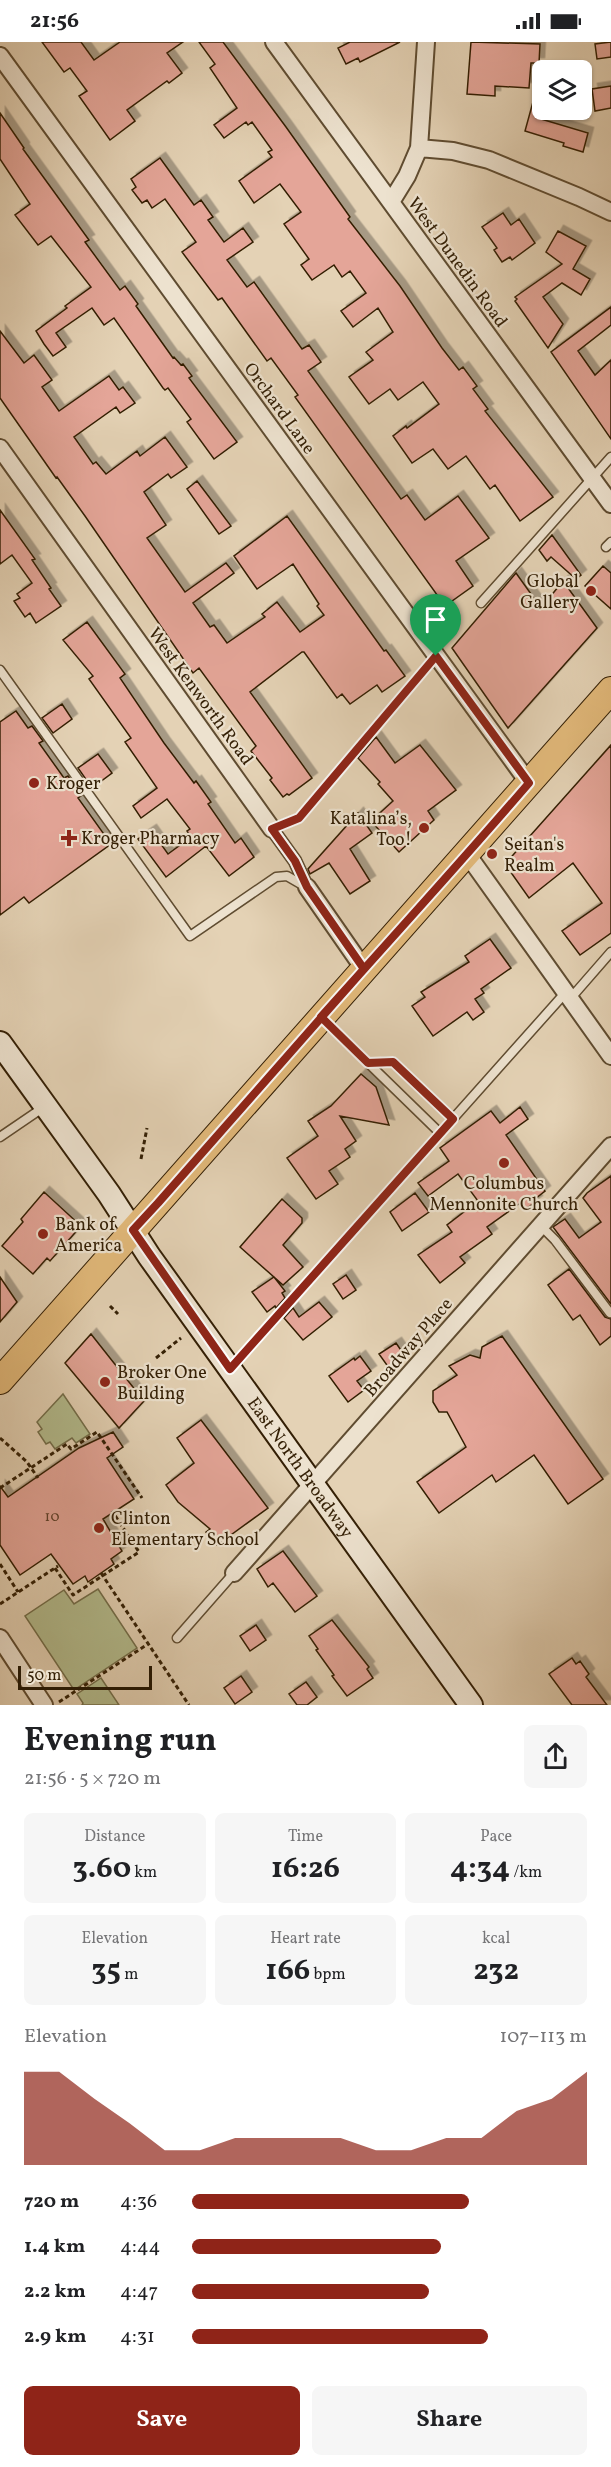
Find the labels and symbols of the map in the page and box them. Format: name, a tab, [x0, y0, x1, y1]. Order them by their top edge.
street label: West Dunedin Road	[401, 192, 513, 333]
street label: Orchard Lane	[237, 358, 321, 460]
place label: Global Gallery	[520, 570, 579, 616]
marker: Global Gallery	[584, 584, 598, 598]
pin	[410, 594, 461, 656]
street label: West Kenworth Road	[141, 623, 258, 771]
place label: Kroger	[46, 772, 101, 797]
marker: Kroger	[27, 776, 41, 790]
place label: Katalina’s, Too!	[330, 807, 412, 853]
marker: Katalina’s, Too!	[417, 821, 431, 835]
place label: Kroger Pharmacy	[81, 827, 220, 852]
marker: Kroger Pharmacy	[62, 831, 76, 845]
place label: Seitan's Realm	[504, 833, 564, 879]
marker: Seitan's Realm	[485, 847, 499, 861]
marker: Columbus Mennonite Church	[497, 1156, 511, 1170]
place label: Columbus Mennonite Church	[430, 1172, 579, 1218]
place label: Bank of America	[55, 1213, 122, 1259]
marker: Bank of America	[36, 1227, 50, 1241]
street label: Broadway Place	[359, 1293, 459, 1403]
place label: Broker One Building	[117, 1361, 207, 1407]
marker: Broker One Building	[98, 1375, 112, 1389]
street label: East North Broadway	[240, 1393, 359, 1544]
house number: 10	[45, 1507, 59, 1528]
place label: Clinton Elementary School	[111, 1507, 259, 1553]
marker: Clinton Elementary School	[92, 1521, 106, 1535]
scale bar	[18, 1663, 152, 1690]

